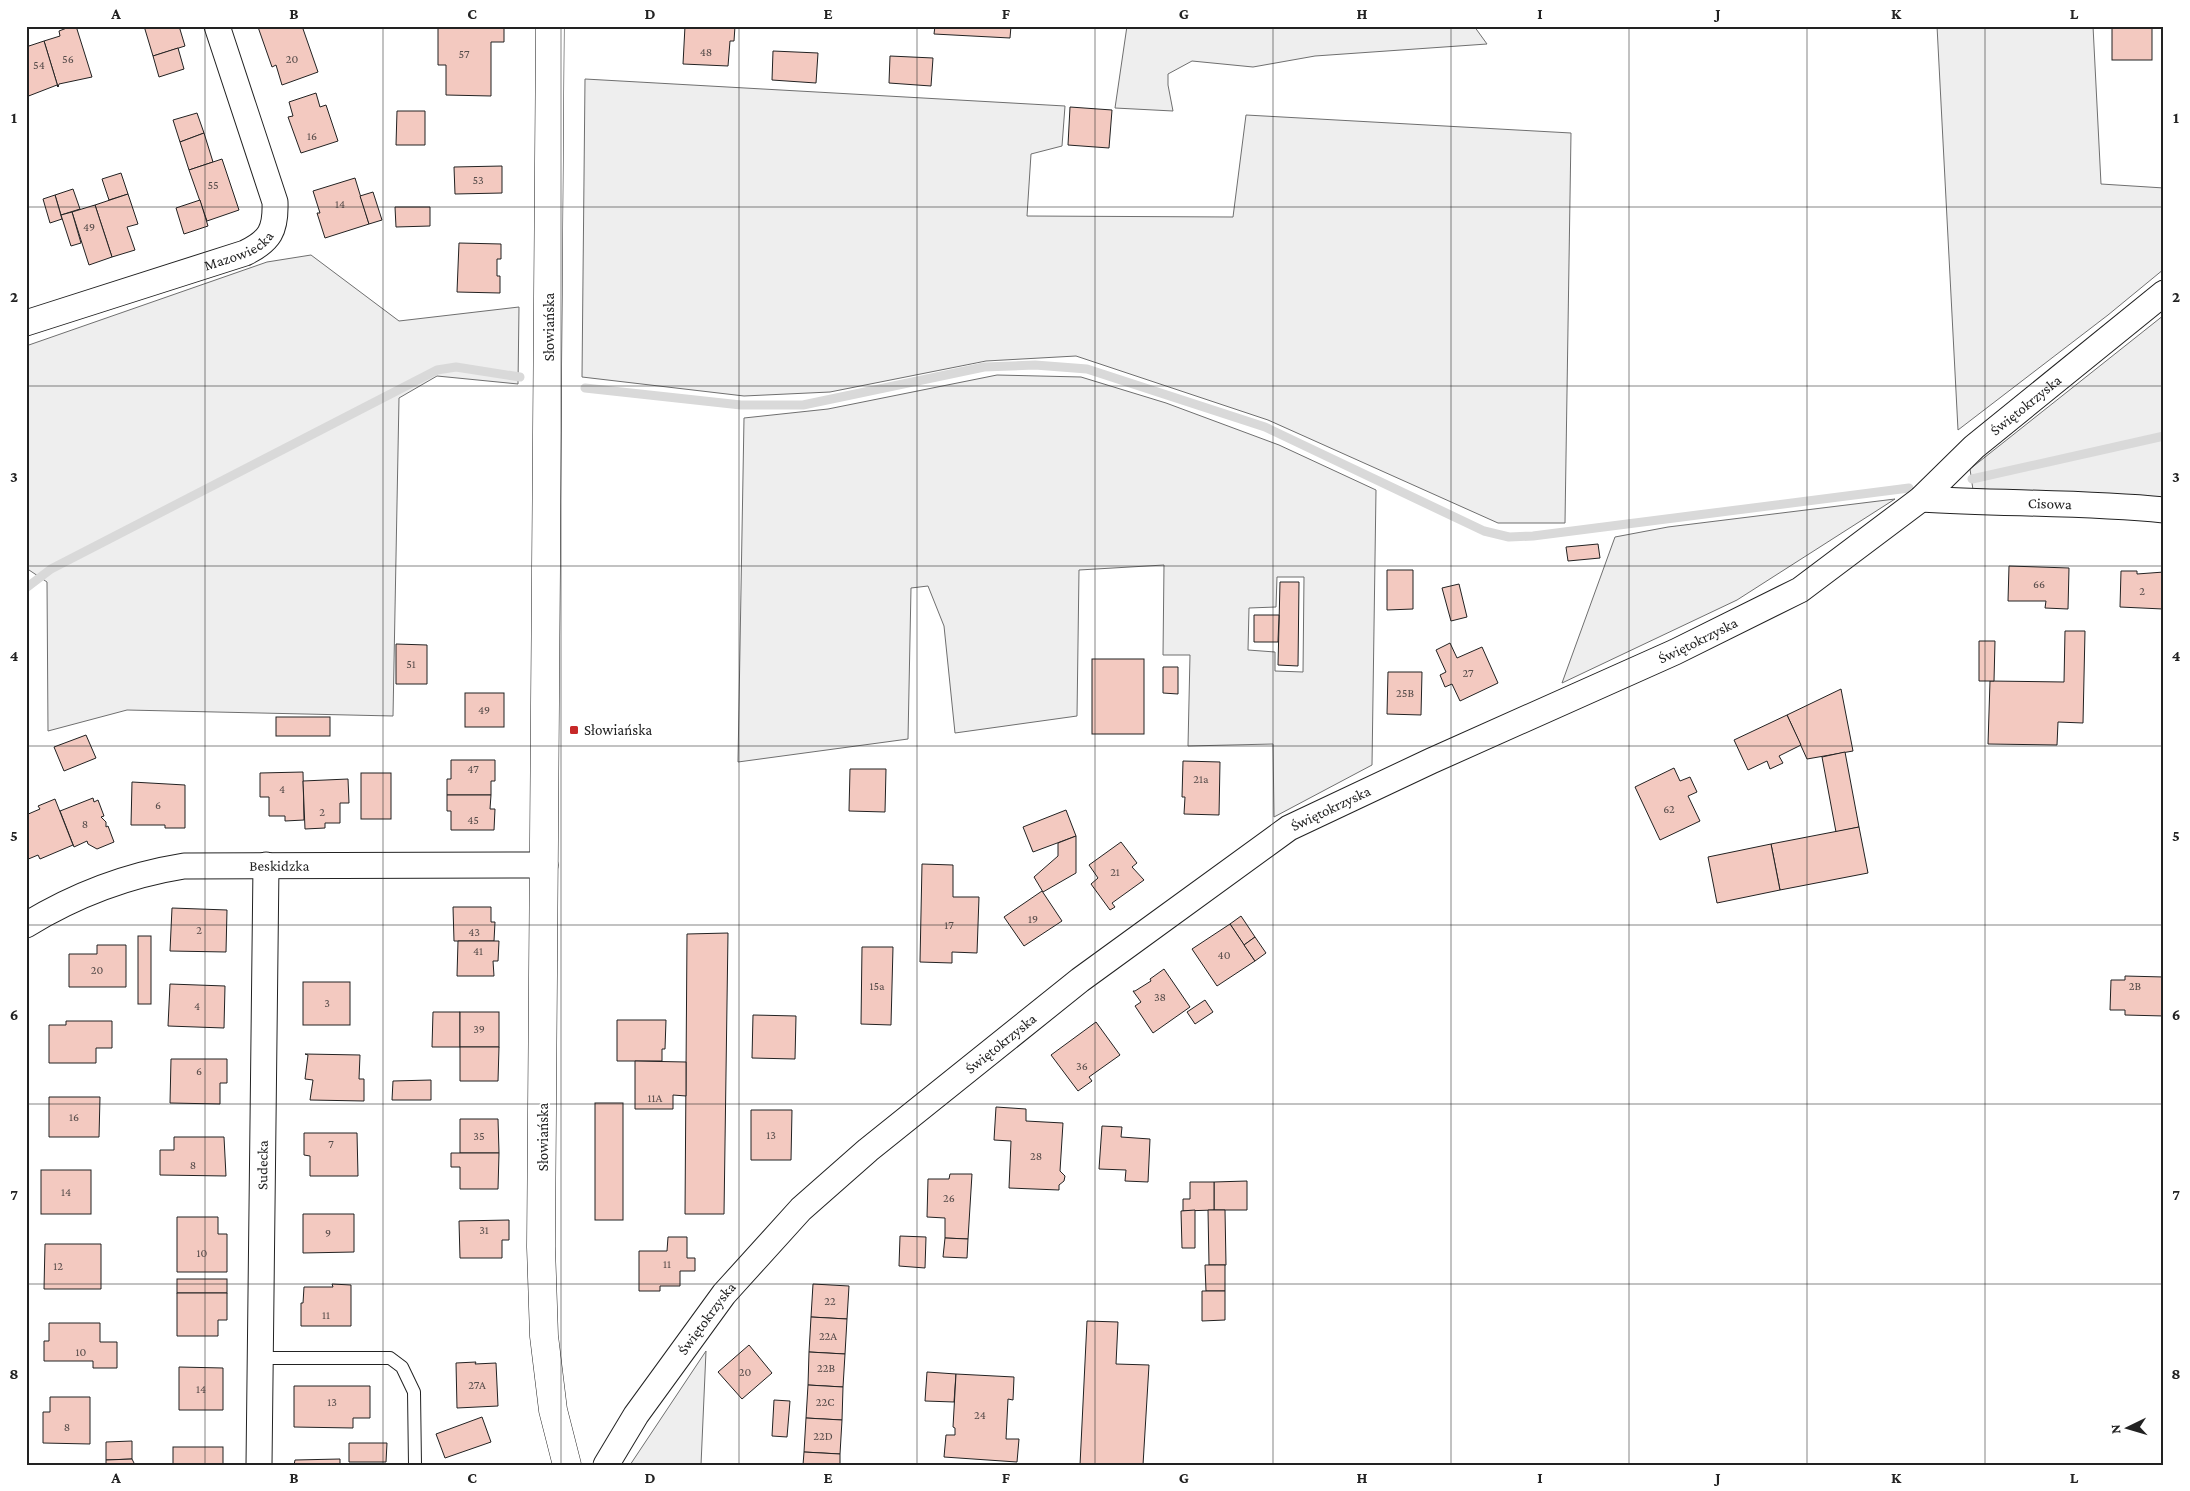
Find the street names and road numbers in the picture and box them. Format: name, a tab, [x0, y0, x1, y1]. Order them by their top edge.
street label: Mazowiecka	[202, 228, 277, 274]
street label: Słowiańska	[541, 293, 557, 361]
street label: Świętokrzyska	[1987, 372, 2064, 438]
street label: Cisowa	[2028, 495, 2072, 512]
street label: Świętokrzyska	[1656, 614, 1740, 666]
street label: Świętokrzyska	[1288, 783, 1373, 834]
street label: Beskidzka	[249, 858, 309, 874]
street label: Świętokrzyska	[962, 1010, 1039, 1077]
street label: Słowiańska	[535, 1103, 551, 1171]
street label: Sudecka	[254, 1140, 271, 1190]
street label: Świętokrzyska	[675, 1279, 739, 1358]

